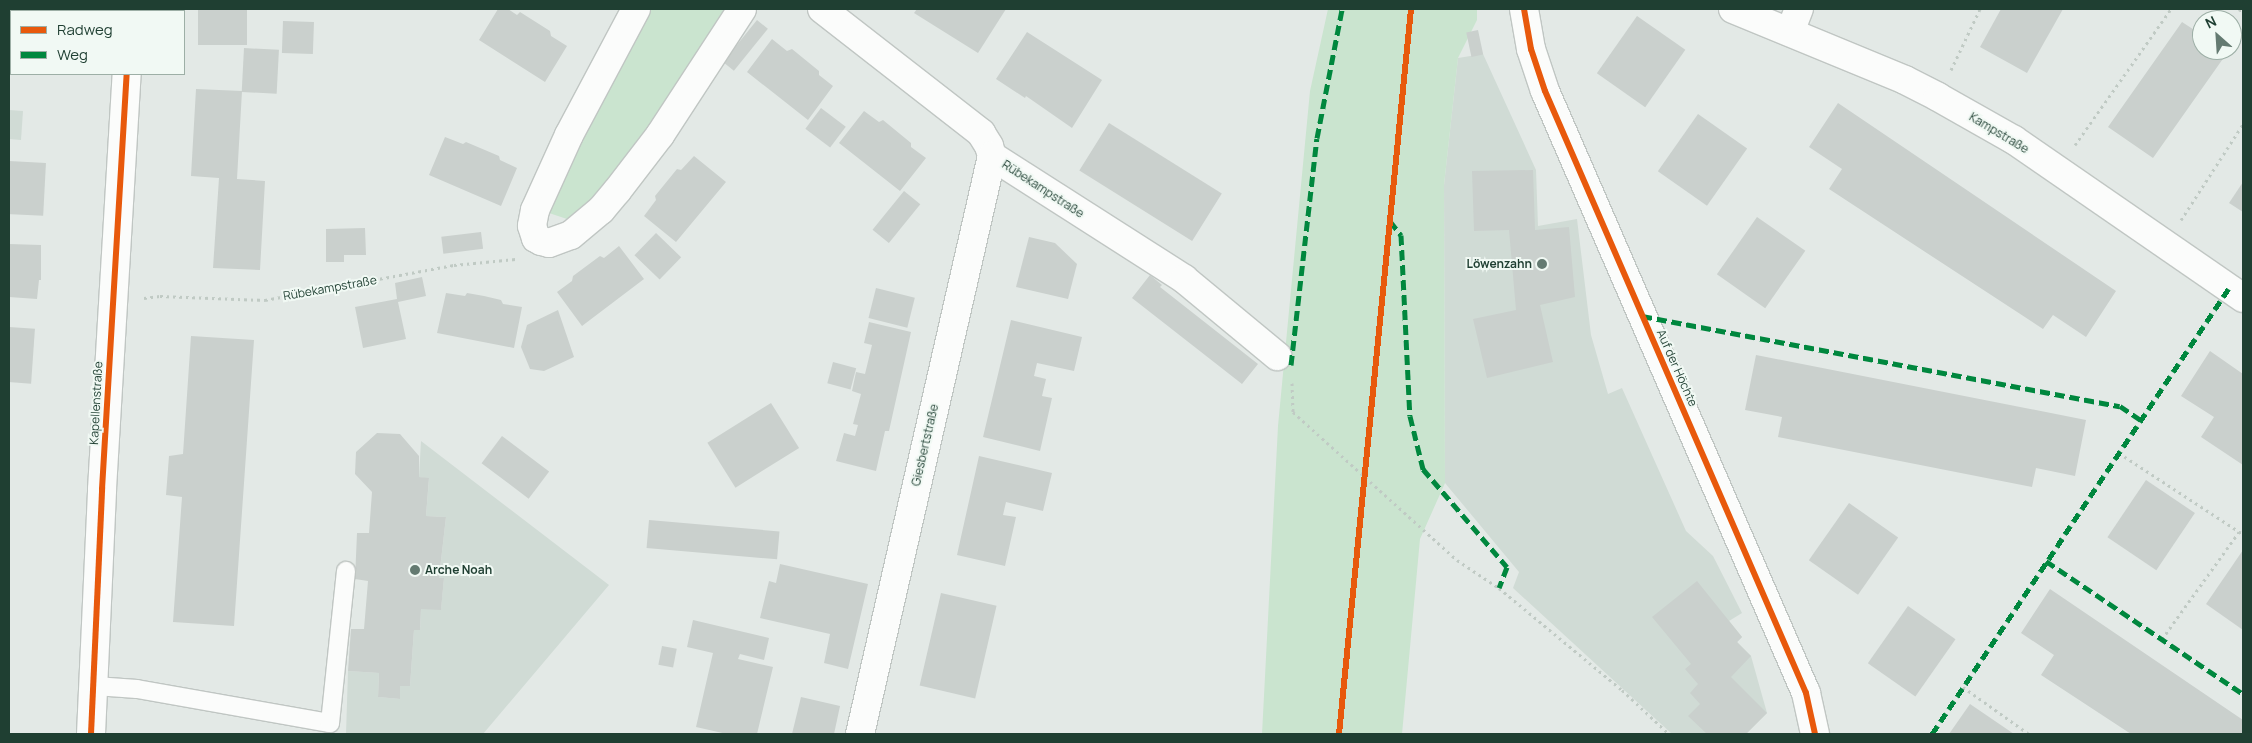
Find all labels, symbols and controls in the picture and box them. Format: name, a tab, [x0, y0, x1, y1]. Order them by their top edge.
legend	[10, 10, 185, 75]
north arrow	[2192, 10, 2242, 60]
text: N	[2202, 11, 2219, 33]
text: Radweg	[57, 19, 113, 40]
text: Weg	[57, 44, 88, 65]
street label: Kampstraße	[1967, 110, 2031, 156]
street label: Rübekampstraße	[999, 157, 1087, 221]
place label: Löwenzahn	[1467, 257, 1532, 271]
marker: Löwenzahn	[1536, 258, 1548, 270]
street label: Rübekampstraße	[282, 273, 378, 303]
street label: Auf der Höchte	[1654, 327, 1700, 409]
street label: Kapellenstraße	[87, 361, 105, 445]
street label: Giesbertstraße	[909, 403, 941, 487]
place label: Arche Noah	[425, 563, 492, 577]
marker: Arche Noah	[409, 564, 421, 576]

